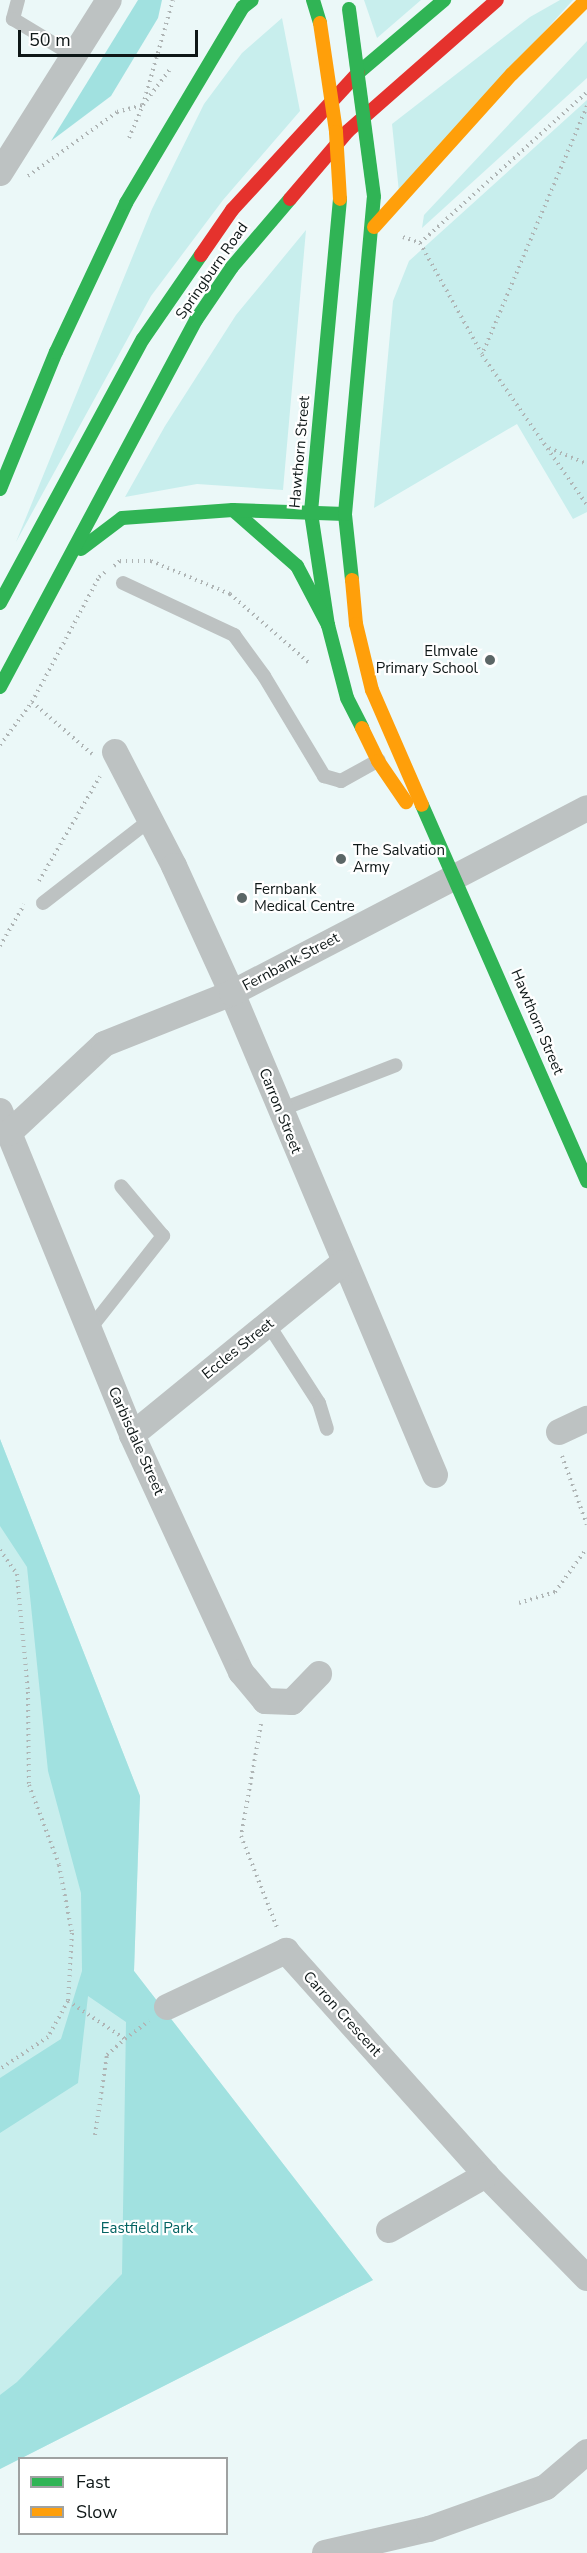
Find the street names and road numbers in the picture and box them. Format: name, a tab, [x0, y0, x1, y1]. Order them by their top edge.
street label: Springburn Road	[172, 219, 252, 323]
street label: Hawthorn Street	[286, 395, 314, 509]
street label: Fernbank Street	[239, 929, 343, 995]
street label: Hawthorn Street	[507, 967, 567, 1077]
street label: Carron Street	[255, 1066, 305, 1156]
street label: Eccles Street	[199, 1315, 277, 1383]
street label: Carbisdale Street	[104, 1384, 168, 1498]
street label: Carron Crescent	[299, 1968, 385, 2060]

